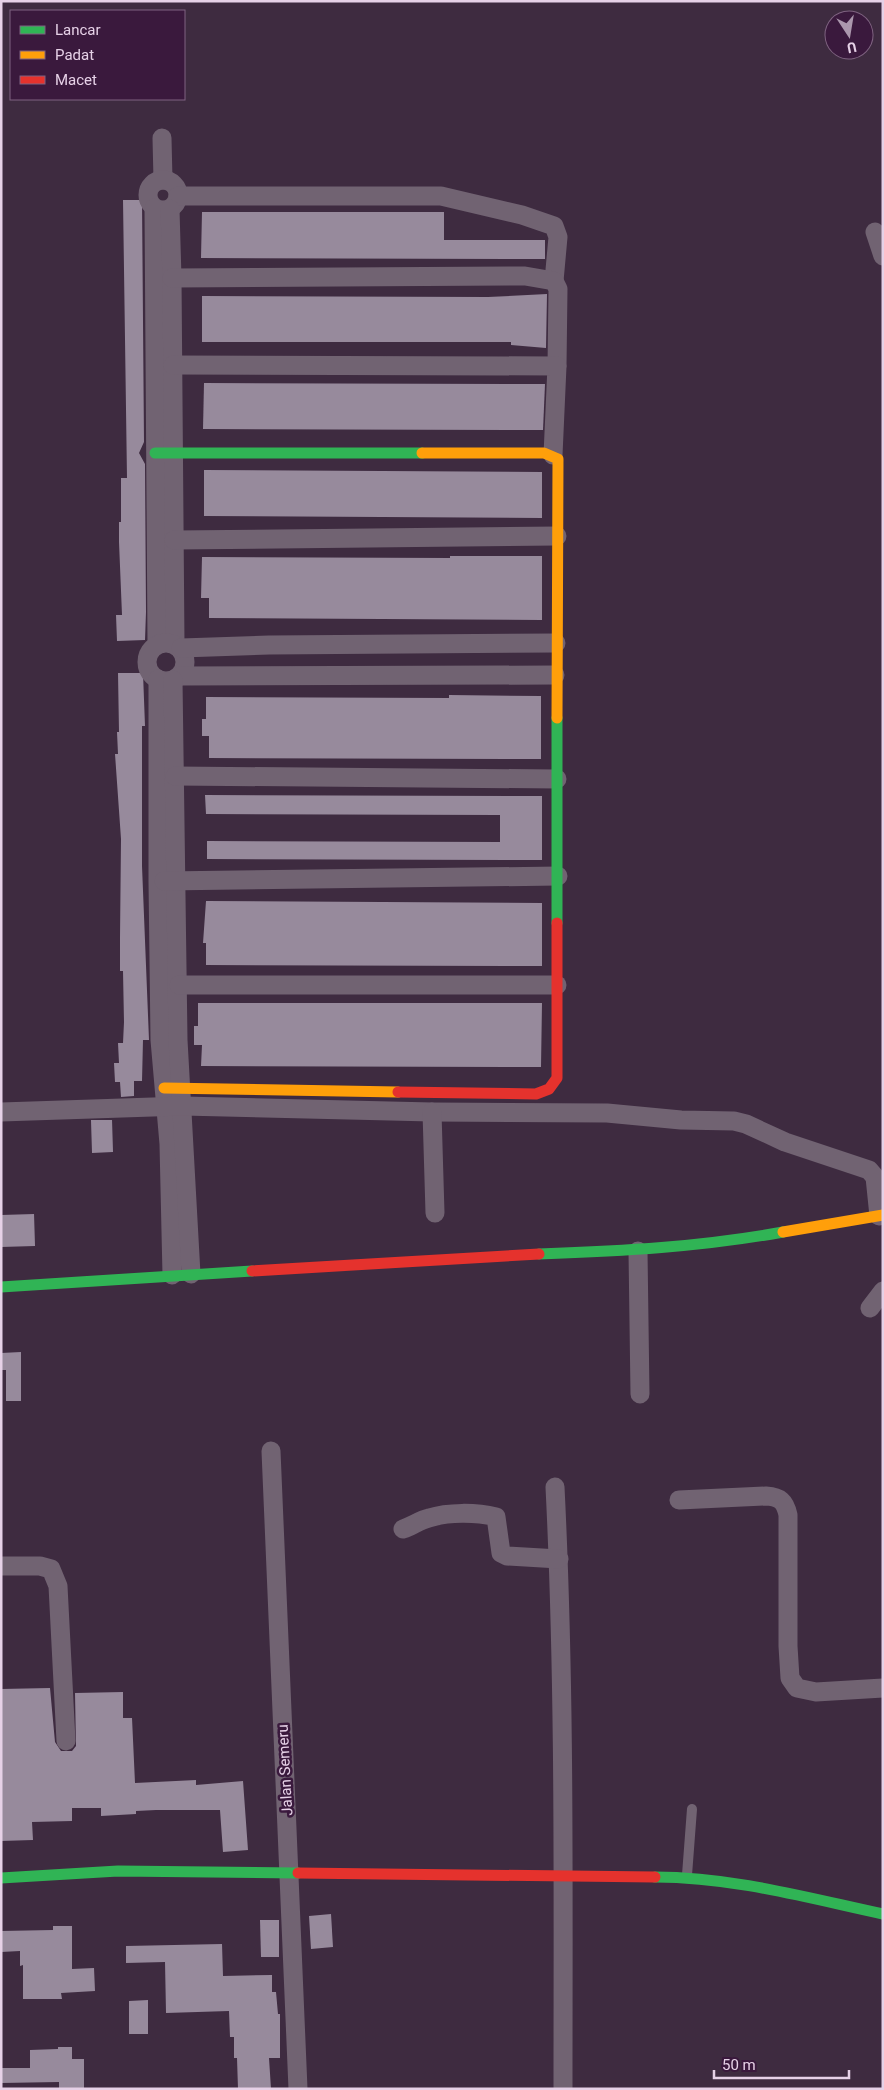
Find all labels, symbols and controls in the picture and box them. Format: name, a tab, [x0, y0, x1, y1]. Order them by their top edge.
legend	[10, 10, 185, 100]
north arrow	[824, 10, 874, 60]
text: Lancar	[55, 21, 101, 39]
text: U	[846, 39, 858, 57]
text: Padat	[55, 46, 94, 64]
text: Macet	[55, 71, 97, 89]
street label: Jalan Semeru	[274, 1724, 296, 1816]
scale bar	[714, 2048, 849, 2080]
text: 50 m	[722, 2056, 756, 2074]

